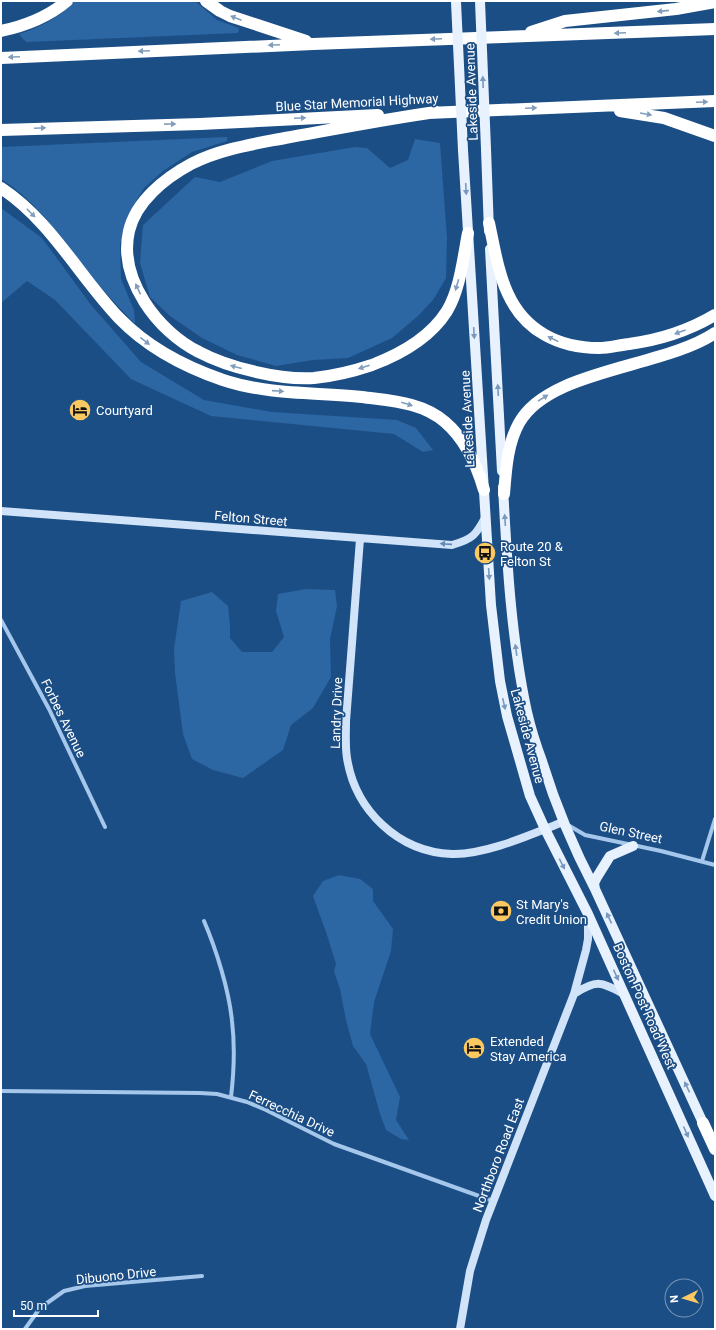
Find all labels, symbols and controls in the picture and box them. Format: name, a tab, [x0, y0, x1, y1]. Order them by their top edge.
one-way arrow	[657, 7, 669, 14]
one-way arrow	[230, 15, 242, 21]
one-way arrow	[613, 30, 626, 36]
one-way arrow	[429, 36, 442, 42]
one-way arrow	[268, 42, 280, 49]
street label: Lakeside Avenue	[462, 43, 481, 141]
one-way arrow	[138, 48, 150, 55]
one-way arrow	[7, 54, 20, 60]
one-way arrow	[480, 76, 487, 88]
street label: Blue Star Memorial Highway	[275, 91, 439, 114]
one-way arrow	[696, 98, 708, 105]
one-way arrow	[525, 105, 537, 112]
one-way arrow	[639, 112, 652, 118]
one-way arrow	[294, 115, 306, 122]
one-way arrow	[164, 121, 176, 128]
one-way arrow	[34, 125, 47, 131]
one-way arrow	[462, 183, 469, 195]
one-way arrow	[26, 208, 36, 218]
one-way arrow	[454, 279, 460, 291]
one-way arrow	[135, 283, 141, 295]
one-way arrow	[471, 327, 478, 339]
one-way arrow	[673, 329, 685, 335]
one-way arrow	[140, 336, 151, 345]
one-way arrow	[547, 336, 559, 342]
one-way arrow	[230, 363, 243, 369]
one-way arrow	[358, 364, 370, 370]
street label: Lakeside Avenue	[457, 370, 478, 468]
one-way arrow	[495, 383, 501, 396]
one-way arrow	[272, 387, 284, 394]
one-way arrow	[538, 394, 548, 402]
hotel icon: Courtyard	[67, 397, 93, 423]
one-way arrow	[402, 401, 414, 407]
place label: Courtyard	[96, 403, 153, 418]
street label: Felton Street	[214, 508, 288, 529]
one-way arrow	[502, 514, 509, 526]
place label: Route 20 & Felton St	[500, 539, 564, 569]
bus stop icon: Route 20 & Felton St	[472, 540, 498, 566]
one-way arrow	[440, 541, 452, 548]
one-way arrow	[486, 568, 493, 580]
one-way arrow	[513, 644, 519, 656]
street label: Forbes Avenue	[38, 677, 89, 760]
street label: Landry Drive	[328, 677, 345, 749]
street label: Lakeside Avenue	[508, 687, 547, 785]
one-way arrow	[502, 697, 508, 710]
street label: Glen Street	[598, 819, 664, 846]
one-way arrow	[559, 858, 565, 870]
place label: St Mary's Credit Union	[516, 897, 587, 927]
bank icon: St Mary's Credit Union	[488, 898, 514, 924]
one-way arrow	[606, 913, 612, 924]
street label: Boston Post Road West	[610, 941, 679, 1071]
one-way arrow	[613, 970, 619, 981]
place label: Extended Stay America	[490, 1034, 567, 1064]
hotel icon: Extended Stay America	[461, 1035, 487, 1061]
one-way arrow	[684, 1082, 690, 1093]
street label: Ferrecchia Drive	[246, 1087, 337, 1140]
street label: Northboro Road East	[470, 1096, 527, 1214]
one-way arrow	[683, 1127, 689, 1138]
street label: Dibuono Drive	[75, 1264, 157, 1287]
north arrow	[664, 1278, 704, 1318]
scale bar	[14, 1292, 98, 1318]
text: N	[668, 1294, 681, 1303]
text: 50 m	[20, 1299, 47, 1313]

